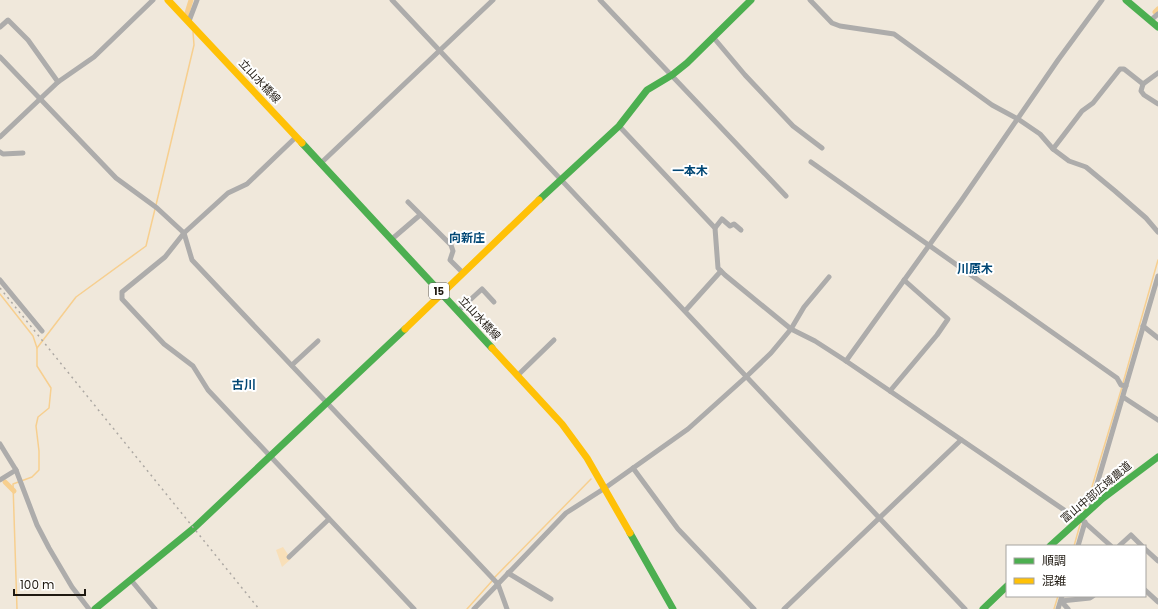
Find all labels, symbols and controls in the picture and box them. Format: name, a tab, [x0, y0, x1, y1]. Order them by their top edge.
street label: 立山水橋線	[235, 55, 285, 107]
district label: 一本木	[672, 162, 708, 179]
district label: 向新庄	[449, 229, 485, 246]
district label: 川原木	[957, 260, 993, 277]
road number: 15	[429, 283, 449, 299]
street label: 立山水橋線	[455, 292, 505, 344]
district label: 古川	[232, 376, 256, 393]
street label: 富山中部広域農道	[1057, 458, 1135, 526]
legend	[1006, 545, 1146, 597]
text: 順調	[1042, 552, 1066, 569]
scale bar	[14, 571, 85, 597]
text: 混雑	[1042, 572, 1066, 589]
text: 100 m	[20, 576, 54, 593]

